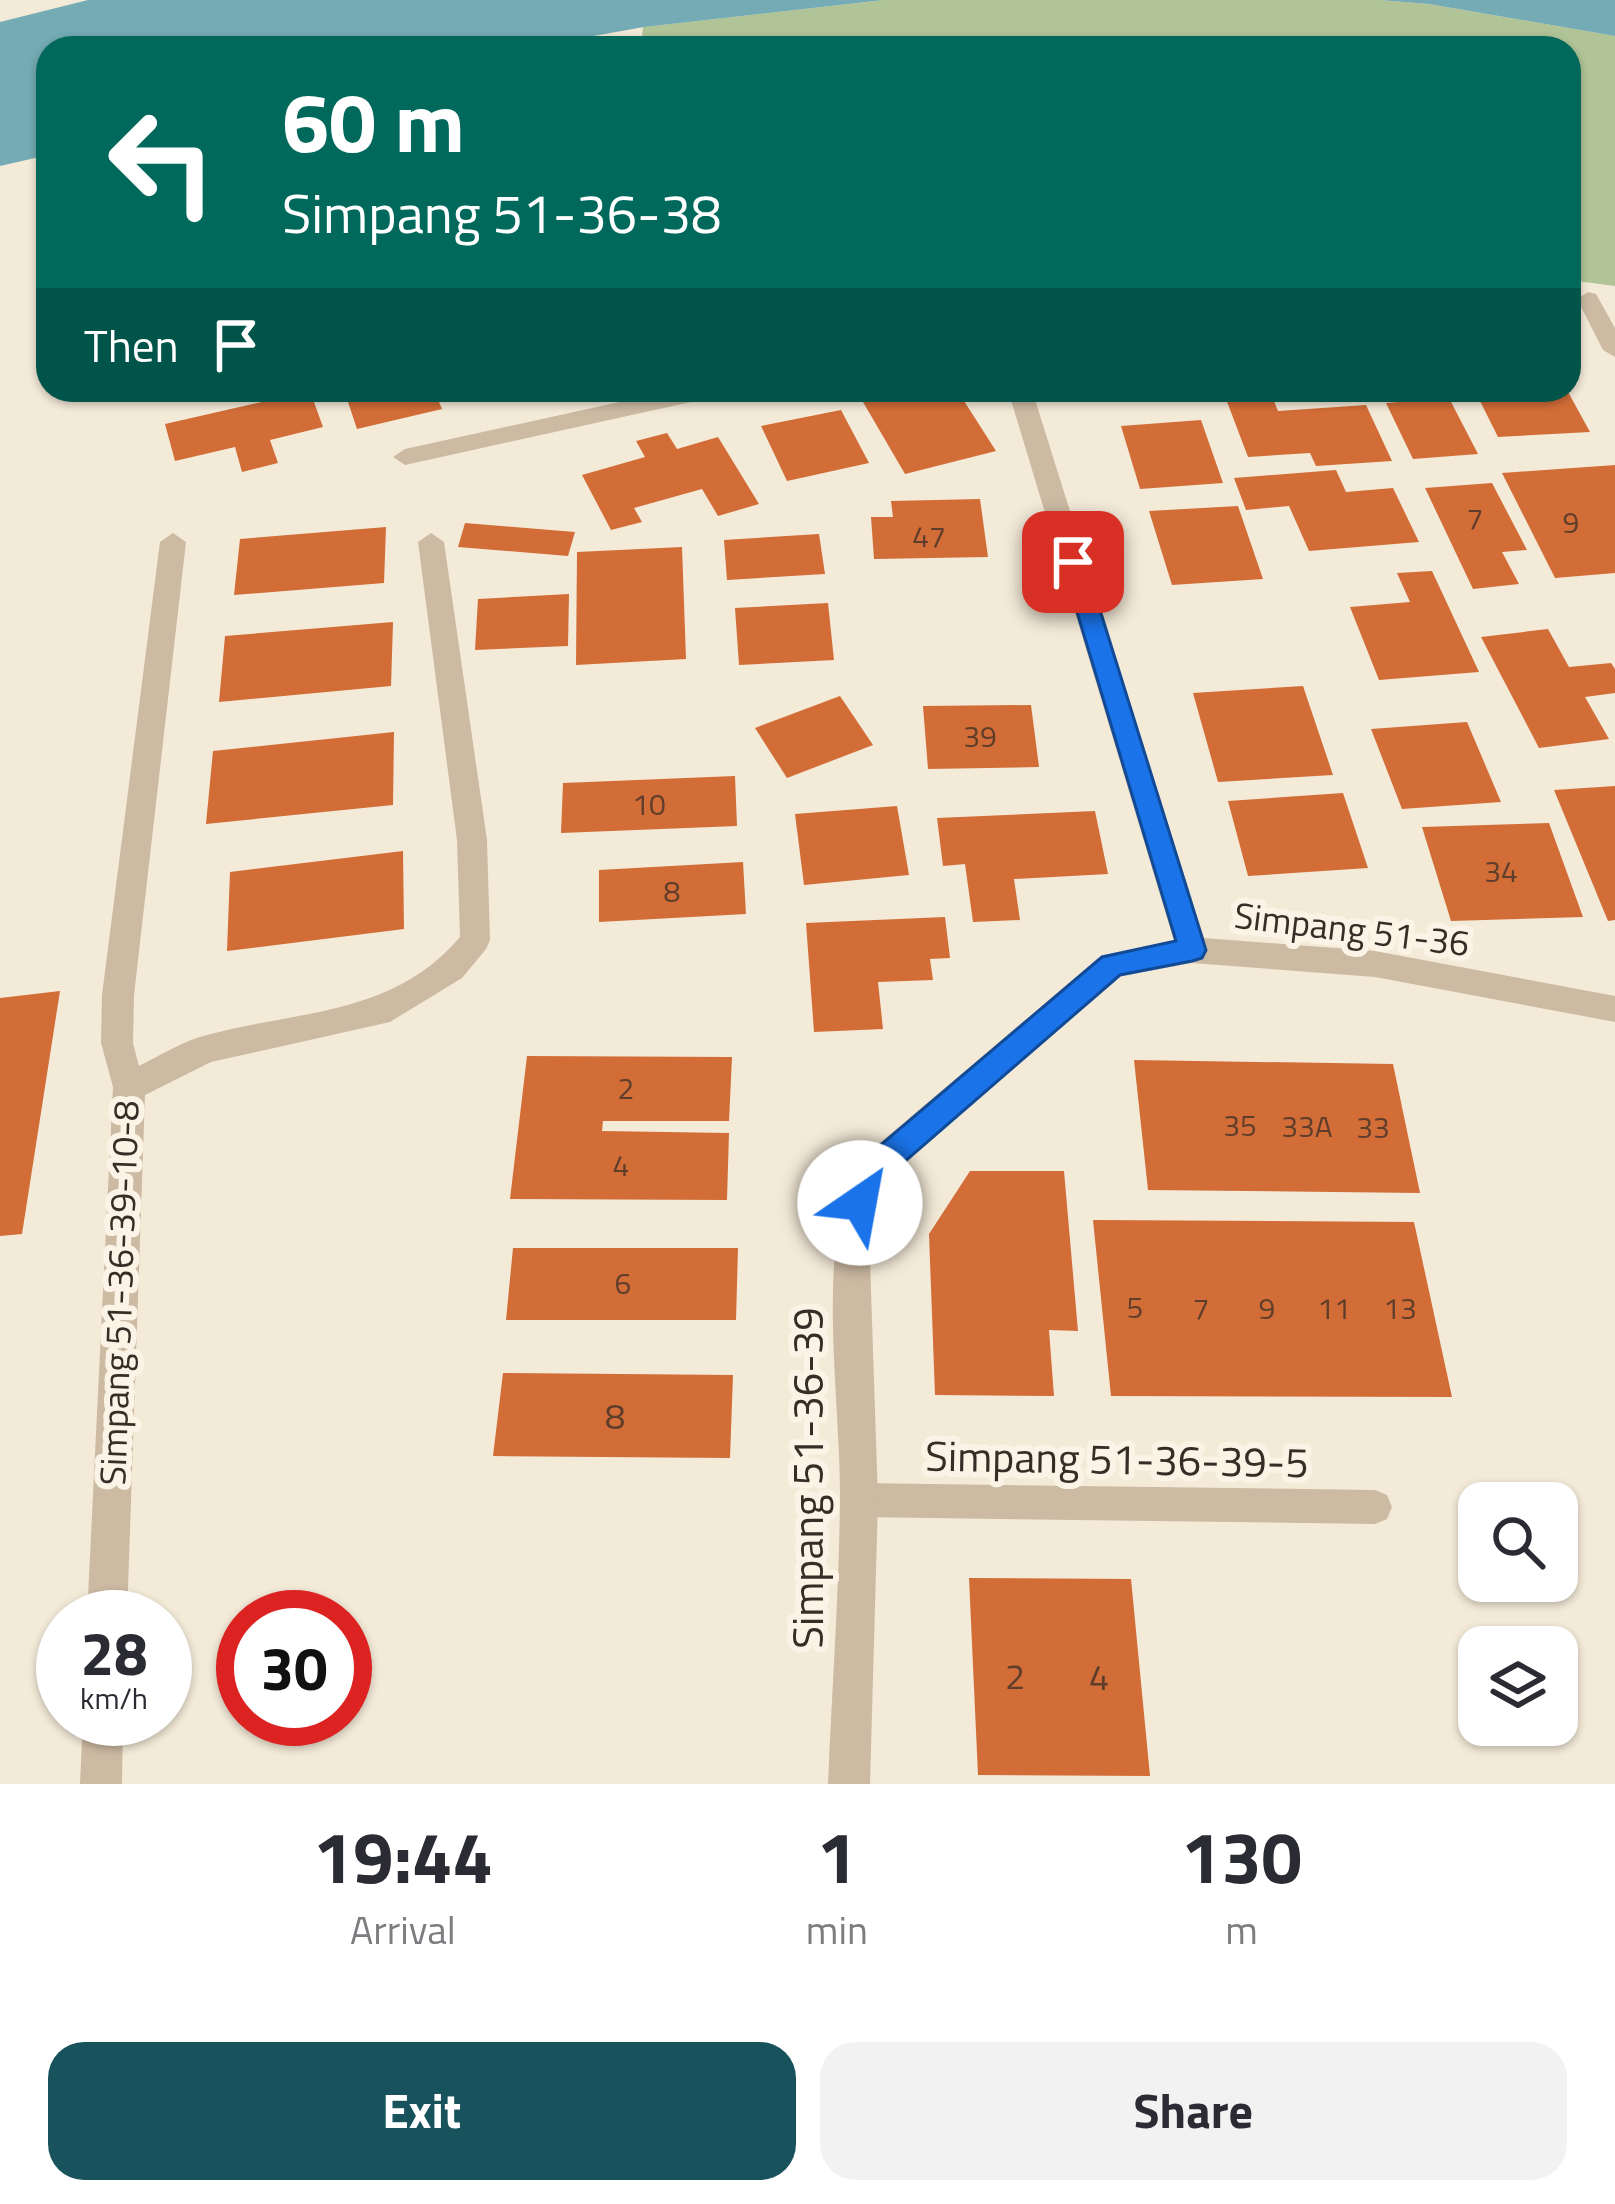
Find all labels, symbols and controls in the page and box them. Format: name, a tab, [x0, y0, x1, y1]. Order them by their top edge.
text: 60 m	[282, 57, 465, 185]
icon: left	[84, 84, 240, 240]
text: Simpang 51-36-38	[282, 172, 721, 254]
text: Then	[84, 311, 179, 379]
icon: arrive	[203, 312, 269, 378]
house number: 7	[1467, 495, 1483, 541]
house number: 9	[1563, 499, 1579, 545]
pin	[1022, 511, 1124, 613]
house number: 47	[912, 513, 946, 559]
icon: arrive	[1040, 529, 1106, 595]
house number: 39	[963, 713, 997, 759]
house number: 10	[632, 781, 666, 827]
house number: 34	[1484, 848, 1518, 894]
house number: 8	[664, 868, 680, 914]
street label: Simpang 51-36	[1231, 887, 1473, 970]
house number: 2	[618, 1065, 634, 1111]
street label: Simpang 51-36-39-10-8	[84, 1100, 153, 1486]
house number: 35	[1223, 1102, 1257, 1148]
house number: 33A	[1281, 1103, 1333, 1149]
house number: 33	[1356, 1104, 1390, 1150]
position arrow	[797, 1140, 923, 1266]
house number: 4	[613, 1142, 629, 1188]
house number: 6	[615, 1260, 631, 1306]
house number: 5	[1127, 1284, 1143, 1330]
house number: 7	[1193, 1285, 1209, 1331]
house number: 9	[1259, 1285, 1275, 1331]
house number: 11	[1317, 1285, 1351, 1331]
house number: 13	[1383, 1285, 1417, 1331]
street label: Simpang 51-36-39	[775, 1307, 839, 1649]
house number: 8	[605, 1388, 625, 1443]
street label: Simpang 51-36-39-5	[925, 1423, 1309, 1493]
map controls	[1458, 1482, 1578, 1746]
button: search	[1458, 1482, 1578, 1602]
speed limit sign: 30	[216, 1590, 372, 1746]
text: 28	[80, 1607, 148, 1698]
button: layers	[1458, 1626, 1578, 1746]
house number: 2	[1005, 1648, 1025, 1703]
house number: 4	[1089, 1649, 1109, 1704]
text: km/h	[80, 1675, 148, 1721]
text: 19:44	[313, 1801, 493, 1911]
text: 1	[817, 1801, 857, 1911]
text: 130	[1181, 1801, 1302, 1911]
text: Arrival	[350, 1900, 456, 1959]
text: min	[806, 1900, 868, 1959]
text: m	[1225, 1900, 1258, 1959]
button: Exit	[48, 2042, 796, 2180]
button: Share	[820, 2042, 1567, 2180]

